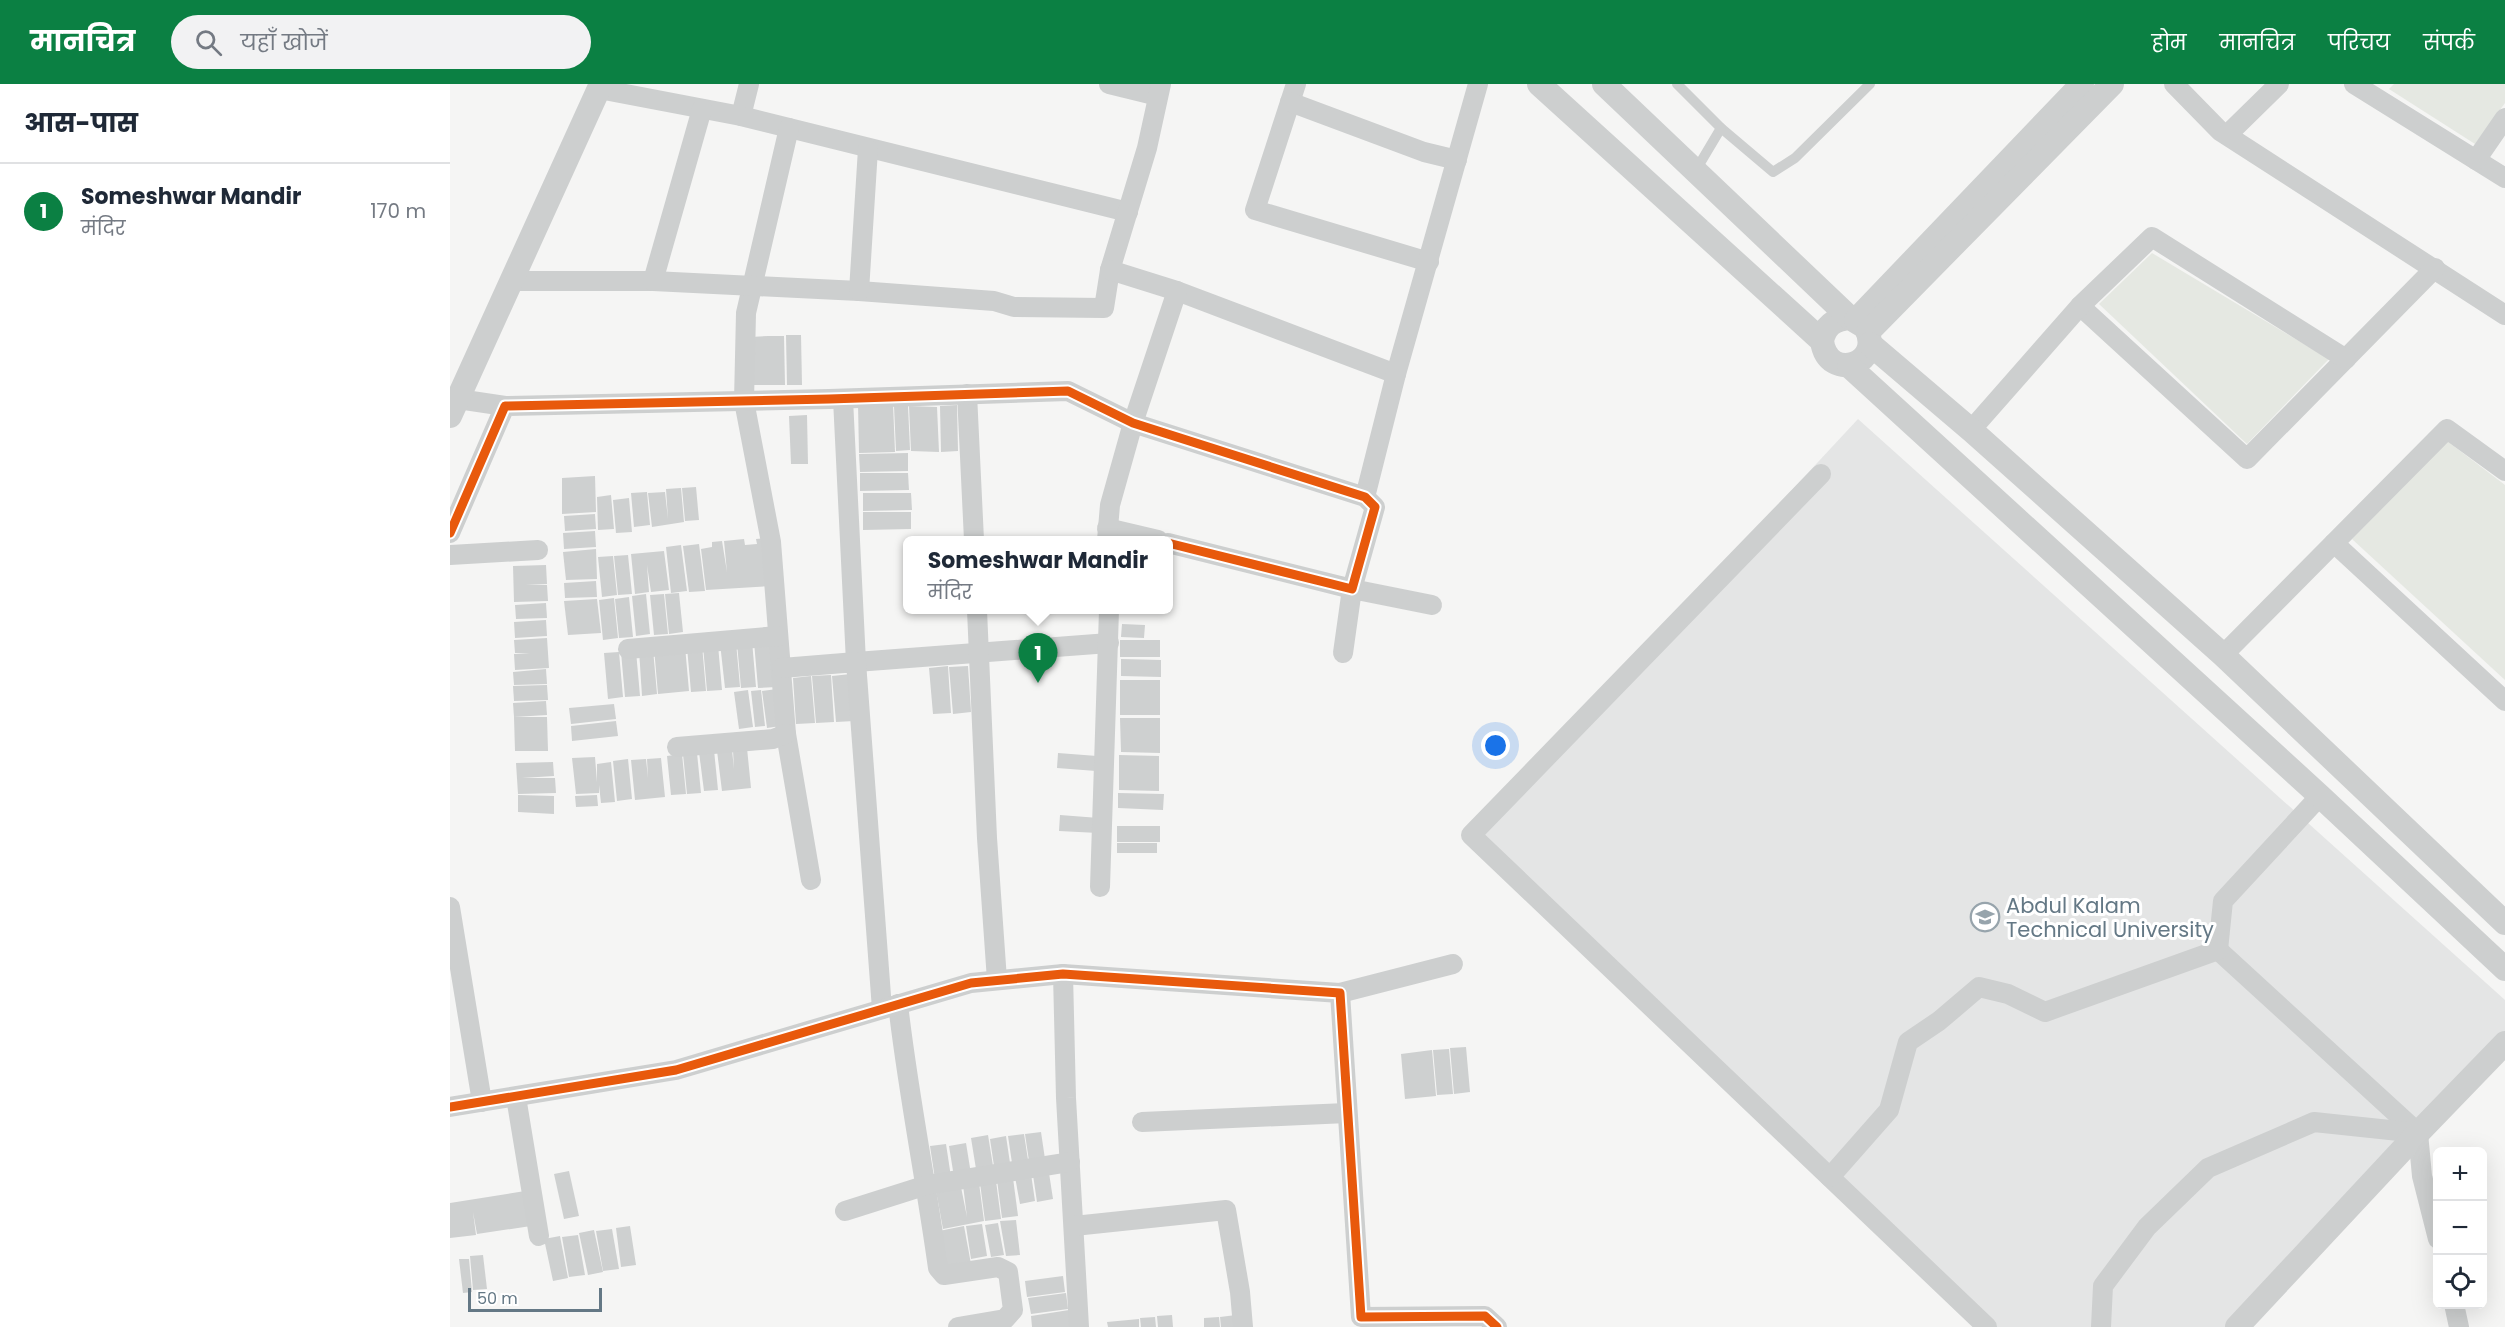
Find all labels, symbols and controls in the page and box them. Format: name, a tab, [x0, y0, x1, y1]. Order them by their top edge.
search box	[171, 15, 591, 69]
text: मानचित्र	[30, 22, 135, 61]
icon: search	[192, 26, 225, 59]
text: यहाँ खोजें	[240, 27, 327, 58]
text: होम	[2152, 28, 2187, 57]
text: मानचित्र	[2220, 28, 2295, 57]
text: परिचय	[2328, 28, 2390, 57]
text: संपर्क	[2423, 28, 2475, 57]
text: आस-पास	[24, 105, 138, 141]
text: Someshwar Mandir	[81, 181, 301, 212]
text: 1	[40, 197, 47, 225]
text: 170 m	[370, 197, 426, 225]
text: मंदिर	[81, 214, 125, 242]
popup	[903, 536, 1173, 614]
text: Someshwar Mandir	[928, 545, 1148, 576]
text: मंदिर	[928, 578, 972, 606]
pin: 1	[1018, 634, 1058, 683]
your location	[1481, 731, 1510, 760]
place label: Abdul Kalam Technical University	[2006, 891, 2214, 944]
school or university icon: Abdul Kalam Technical University	[1969, 901, 2001, 933]
map controls	[2433, 1147, 2487, 1309]
button: +	[2433, 1147, 2487, 1201]
button: −	[2433, 1201, 2487, 1255]
button: locate	[2433, 1255, 2487, 1309]
scale bar	[468, 1285, 602, 1312]
text: 50 m	[477, 1287, 518, 1310]

